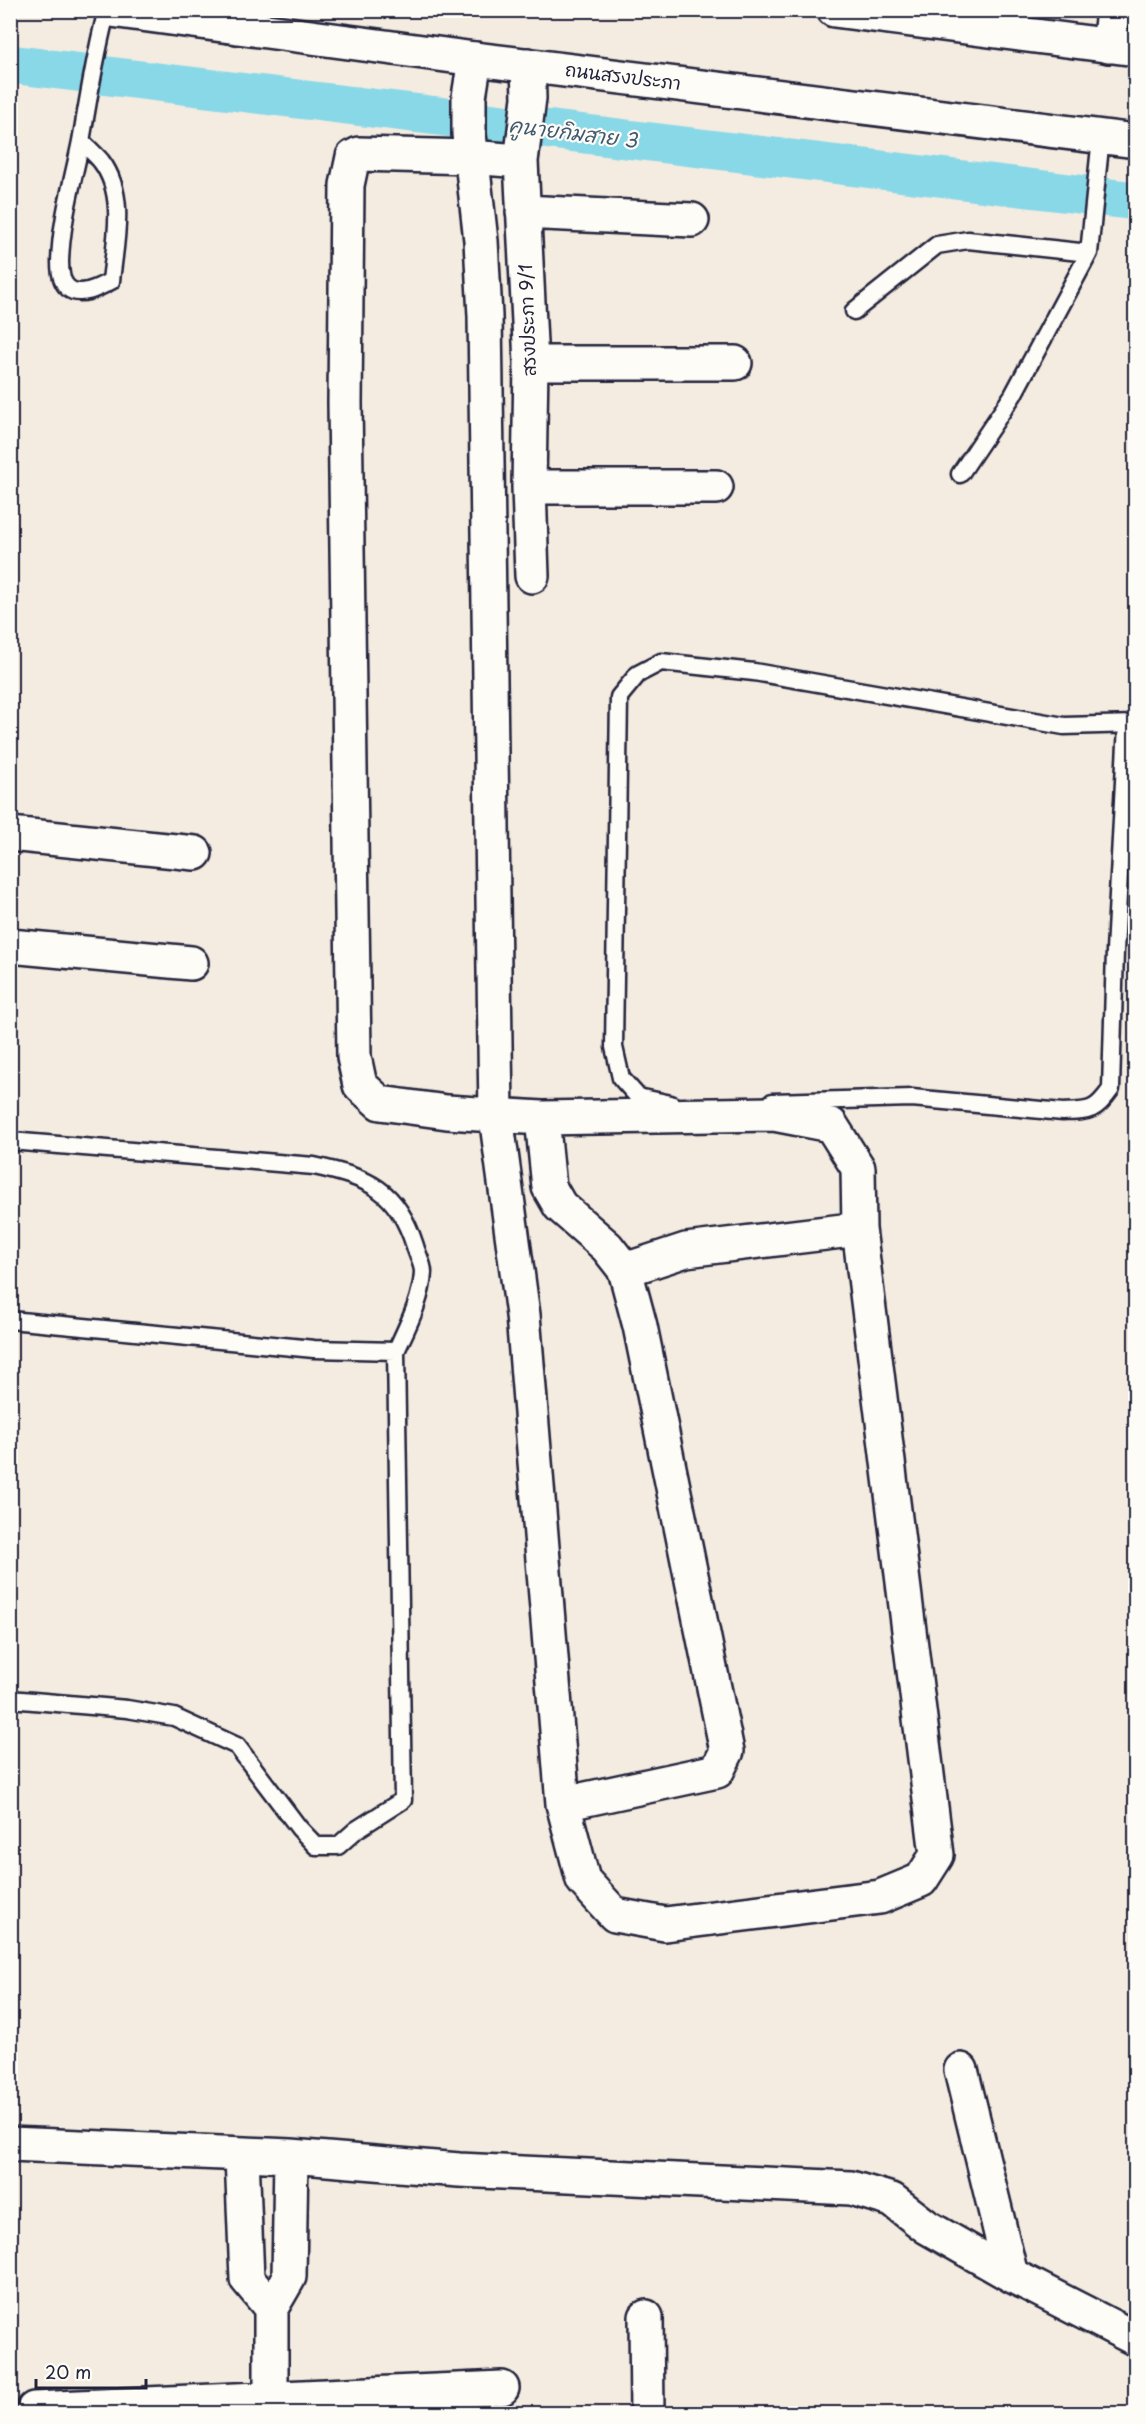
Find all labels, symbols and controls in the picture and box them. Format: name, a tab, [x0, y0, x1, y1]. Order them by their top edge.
street label: ถนนสรงประภา	[564, 55, 683, 96]
water label: คูนายกิมสาย 3	[507, 109, 640, 156]
street label: สรงประภา 9/1	[511, 263, 542, 377]
scale bar	[36, 2352, 146, 2390]
text: 20 m	[45, 2358, 91, 2385]

